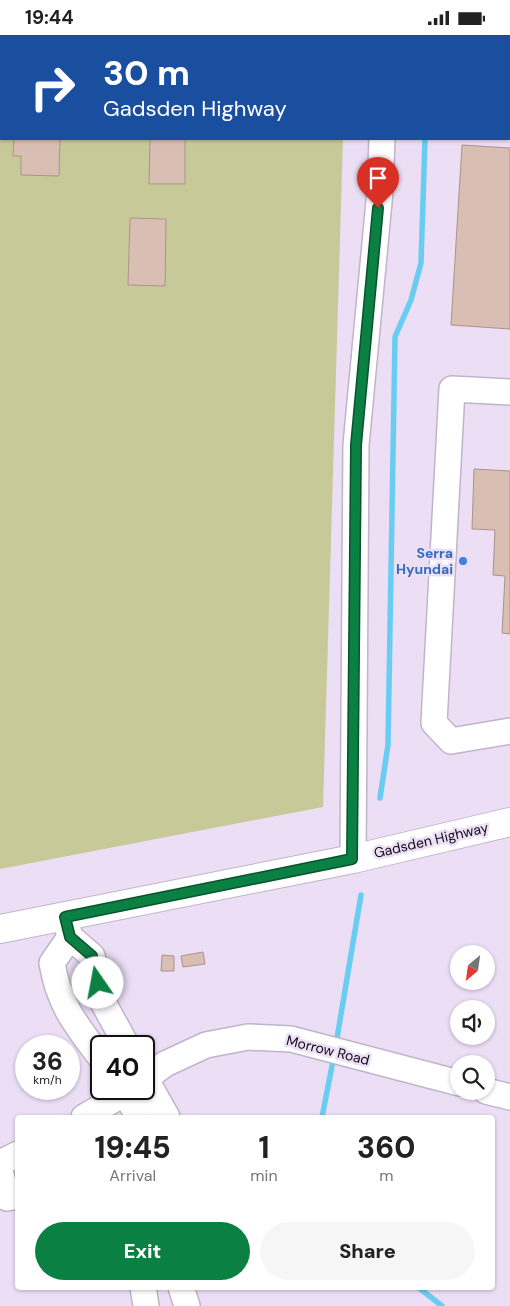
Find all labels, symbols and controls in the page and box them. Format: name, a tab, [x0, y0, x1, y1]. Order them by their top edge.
text: 19:44	[25, 5, 74, 30]
text: 30 m	[103, 50, 190, 96]
icon: right	[20, 55, 85, 120]
text: Gadsden Highway	[103, 94, 287, 123]
pin	[357, 157, 399, 208]
icon: arrive	[364, 164, 392, 192]
place label: Serra Hyundai	[396, 544, 453, 578]
marker: Serra Hyundai	[457, 555, 469, 567]
street label: Gadsden Highway	[372, 818, 490, 862]
north arrow	[450, 945, 495, 990]
map controls	[450, 945, 495, 1100]
position arrow	[71, 956, 123, 1008]
button: sound	[450, 1000, 495, 1045]
street label: Morrow Road	[284, 1031, 372, 1069]
speed limit sign: 40	[90, 1035, 155, 1100]
text: 36	[32, 1045, 63, 1078]
button: search	[450, 1055, 495, 1100]
text: km/h	[33, 1072, 62, 1088]
text: 19:45	[95, 1128, 171, 1167]
text: 1	[258, 1128, 269, 1167]
text: 360	[357, 1128, 415, 1167]
text: Arrival	[109, 1165, 156, 1186]
text: min	[250, 1165, 278, 1186]
text: m	[379, 1165, 393, 1186]
button: Exit	[35, 1222, 250, 1280]
button: Share	[260, 1222, 475, 1280]

